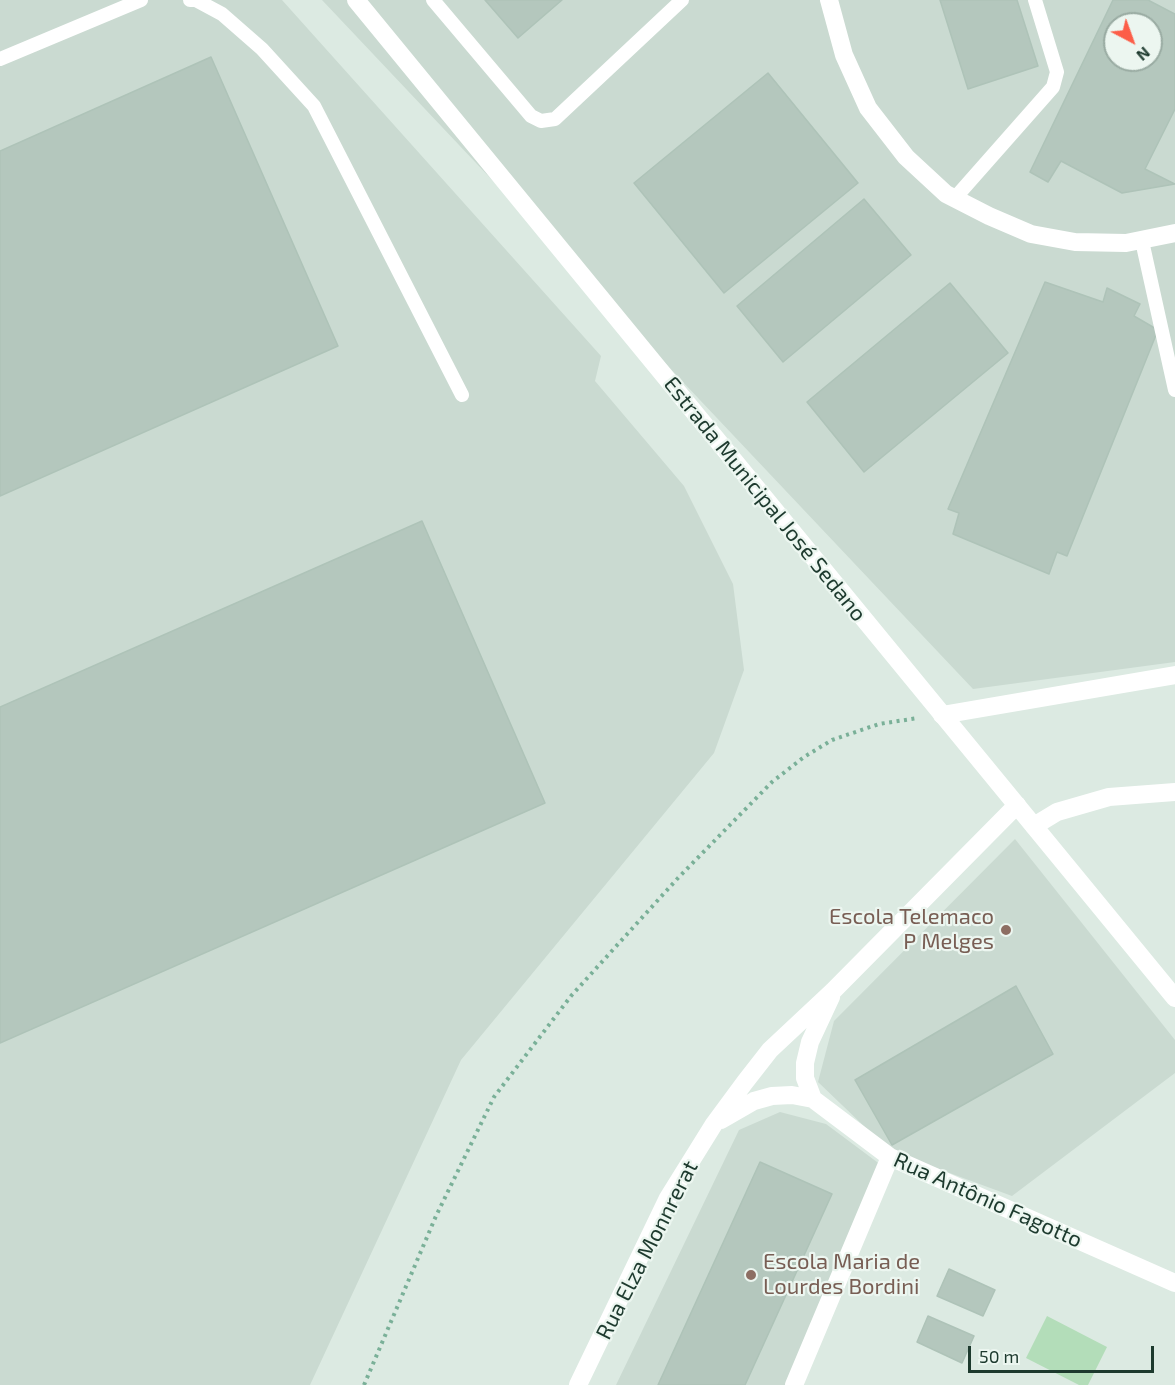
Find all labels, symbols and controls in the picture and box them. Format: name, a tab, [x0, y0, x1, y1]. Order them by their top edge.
north arrow	[1103, 12, 1163, 72]
text: N	[1133, 43, 1154, 65]
street label: Estrada Municipal José Sedano	[658, 371, 872, 627]
place label: Escola Telemaco P Melges	[829, 904, 994, 956]
marker: Escola Telemaco P Melges	[999, 923, 1013, 937]
street label: Rua Antônio Fagotto	[890, 1147, 1086, 1253]
street label: Rua Elza Monnrerat	[590, 1156, 704, 1344]
place label: Escola Maria de Lourdes Bordini	[763, 1249, 920, 1300]
marker: Escola Maria de Lourdes Bordini	[744, 1268, 758, 1282]
scale bar	[971, 1334, 1157, 1372]
text: 50 m	[979, 1345, 1019, 1367]

